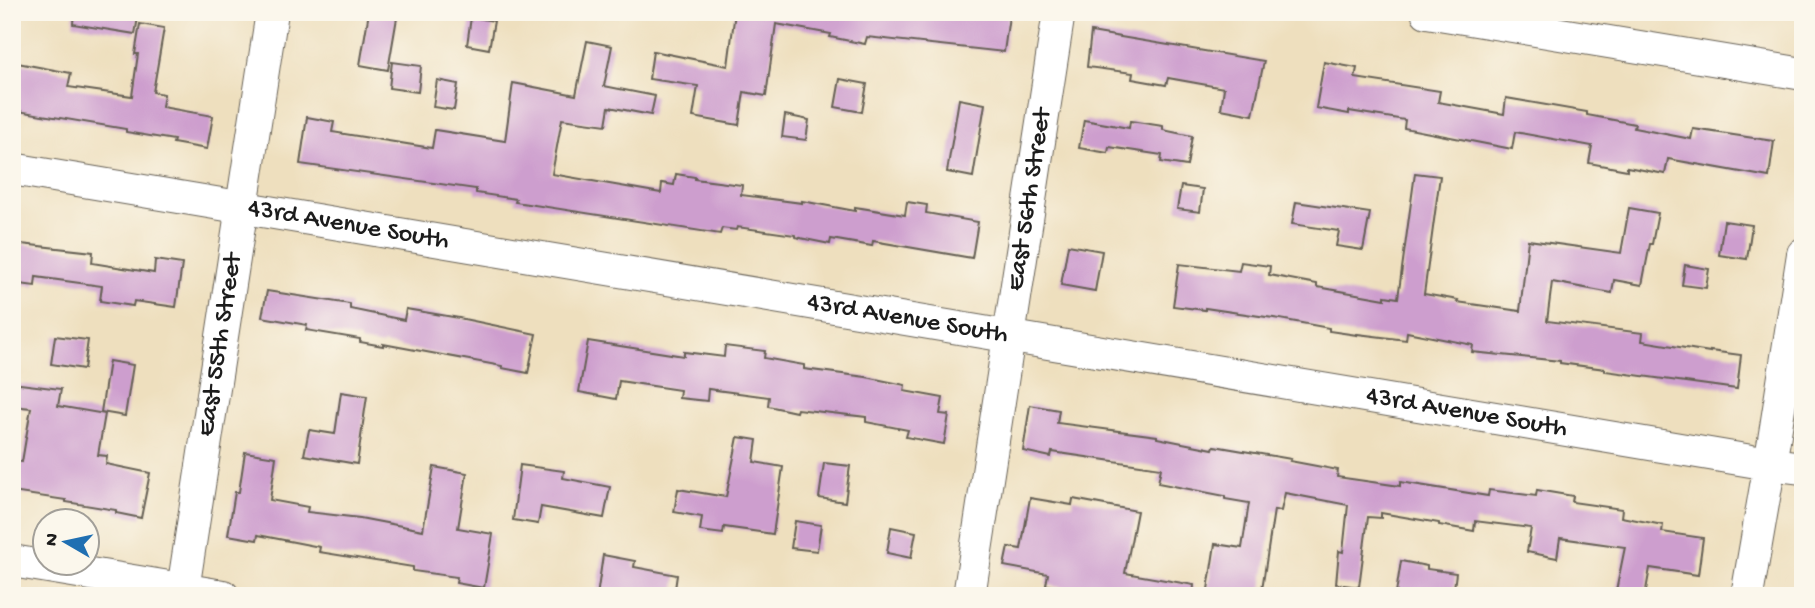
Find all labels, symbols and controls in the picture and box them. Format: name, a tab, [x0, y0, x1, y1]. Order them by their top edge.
street label: East 56th Street	[1001, 104, 1060, 293]
street label: 43rd Avenue South	[246, 193, 451, 258]
street label: East 55th Street	[191, 249, 250, 439]
street label: 43rd Avenue South	[805, 287, 1010, 351]
street label: 43rd Avenue South	[1364, 381, 1569, 445]
north arrow	[32, 506, 102, 576]
text: N	[40, 532, 65, 548]

